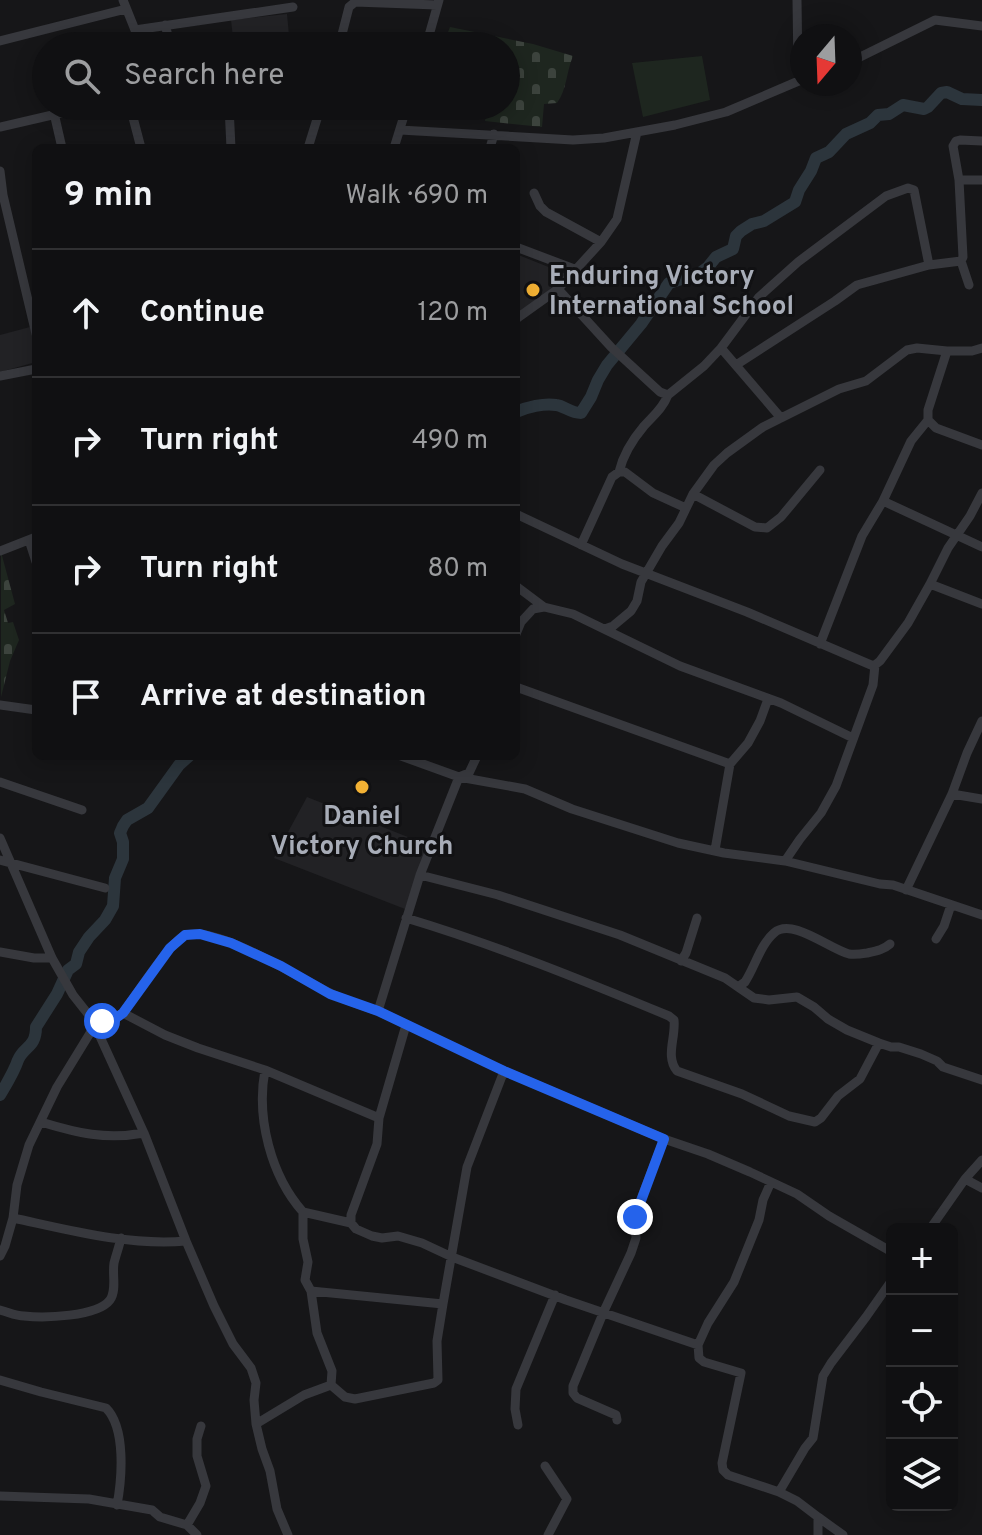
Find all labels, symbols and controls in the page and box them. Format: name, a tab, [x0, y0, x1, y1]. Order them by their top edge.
north arrow	[790, 24, 862, 96]
search box	[32, 32, 520, 120]
icon: search	[60, 54, 104, 98]
text: Search here	[124, 58, 284, 95]
text: 9 min	[64, 175, 153, 218]
text: Walk · 690 m	[346, 180, 488, 213]
place label: Enduring Victory International School	[549, 261, 794, 324]
marker: Enduring Victory International School	[524, 281, 542, 299]
icon: ahead	[64, 291, 108, 335]
text: Continue	[140, 295, 265, 332]
text: 120 m	[418, 297, 488, 330]
icon: right	[64, 419, 108, 463]
text: Turn right	[140, 423, 278, 460]
text: 490 m	[412, 425, 488, 458]
icon: right	[64, 547, 108, 591]
text: Turn right	[140, 551, 278, 588]
text: 80 m	[428, 553, 488, 586]
icon: arrive	[64, 675, 108, 719]
text: Arrive at destination	[140, 679, 426, 716]
marker: Daniel Victory Church	[353, 778, 371, 796]
place label: Daniel Victory Church	[271, 801, 453, 864]
route start	[84, 1003, 120, 1039]
route end	[617, 1199, 653, 1235]
map controls	[886, 1223, 958, 1511]
button: +	[886, 1223, 958, 1295]
button: −	[886, 1295, 958, 1367]
button: locate	[886, 1367, 958, 1439]
button: layers	[886, 1439, 958, 1511]

